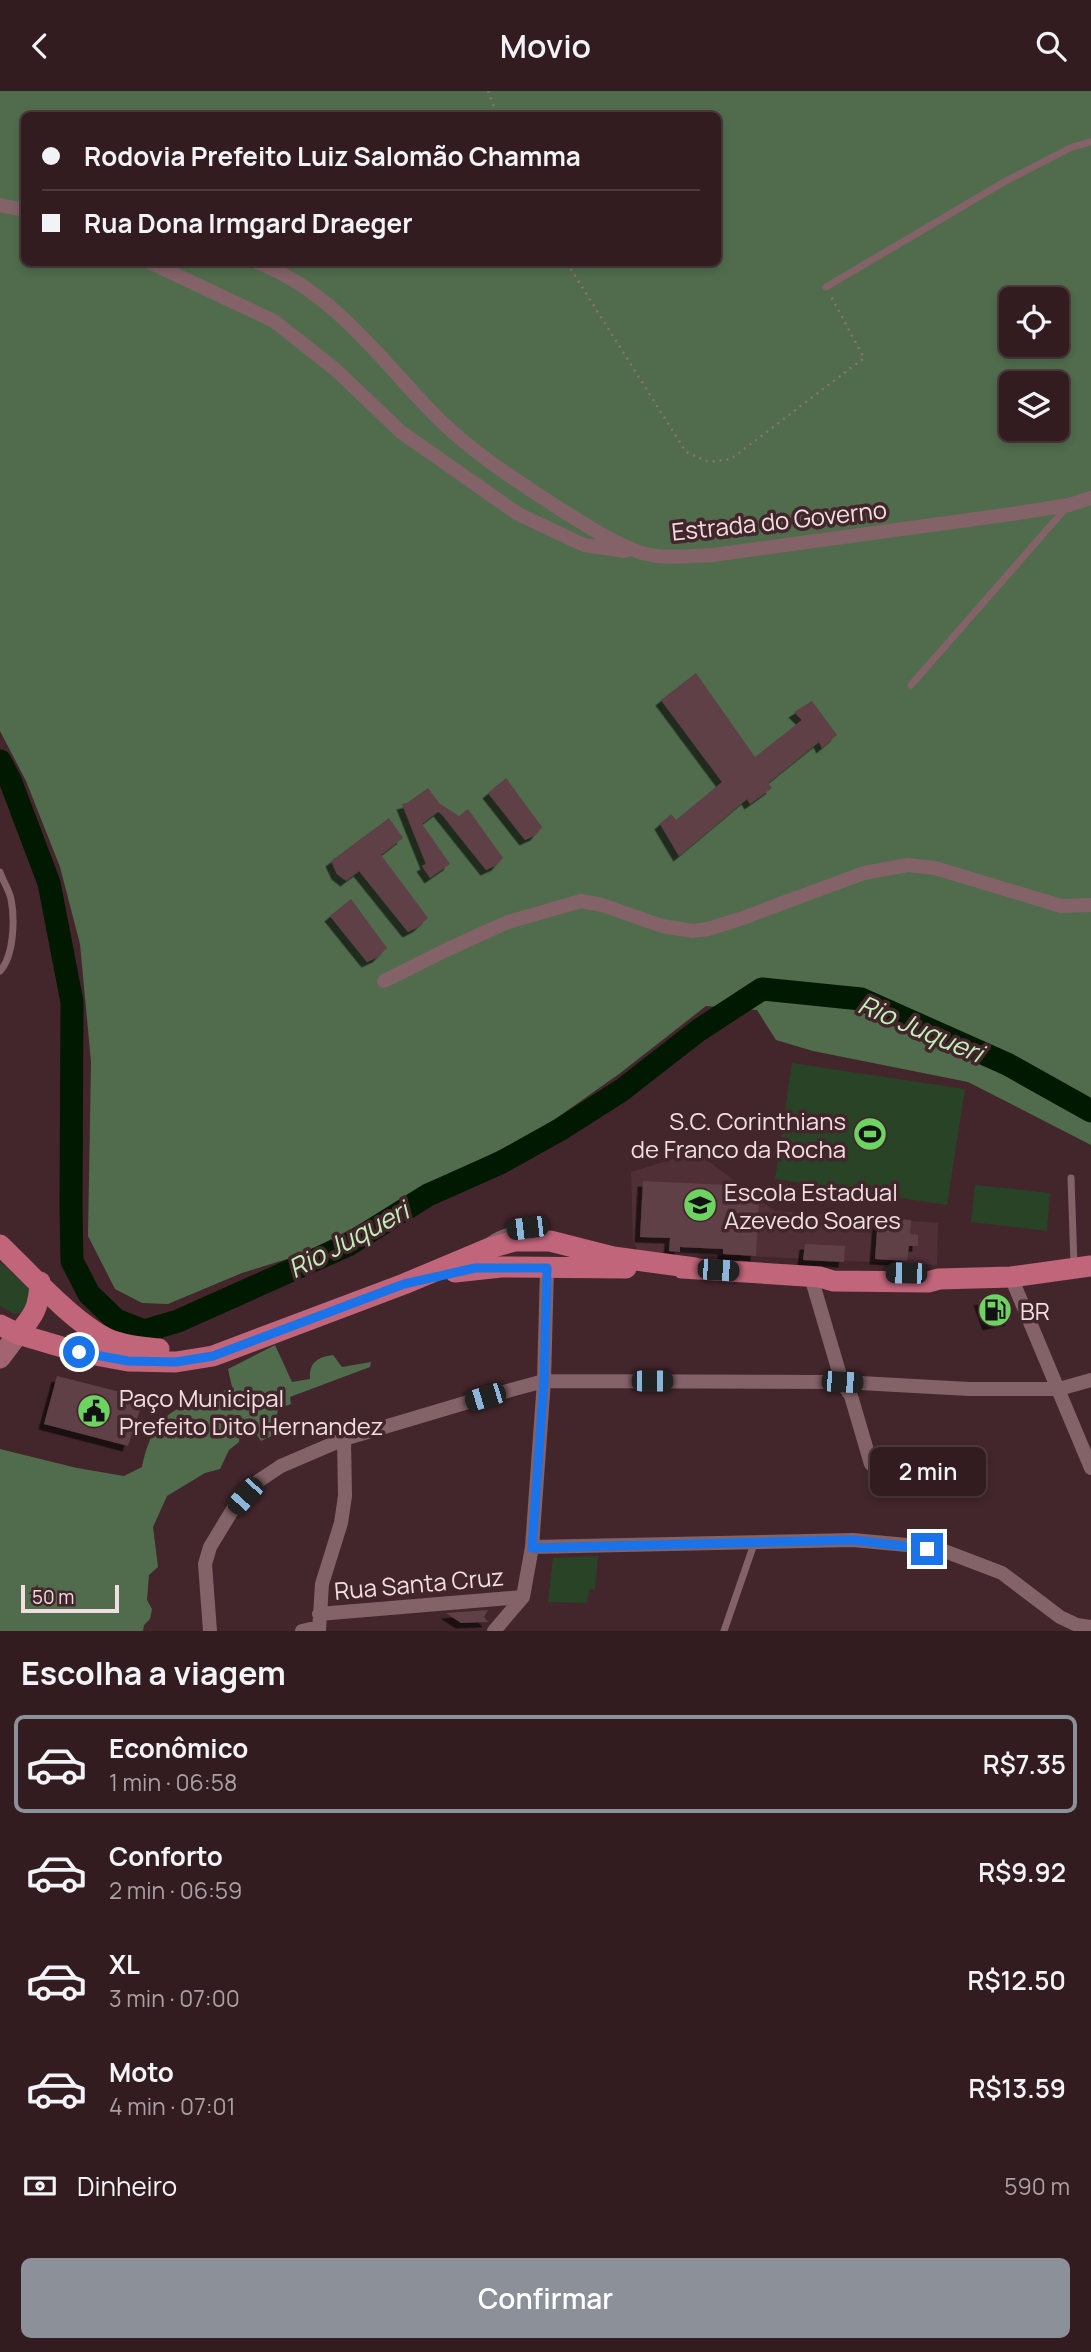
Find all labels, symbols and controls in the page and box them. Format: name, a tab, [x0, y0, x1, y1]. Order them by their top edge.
text: Movio	[500, 24, 591, 68]
icon: back	[21, 27, 59, 65]
icon: search	[1032, 27, 1070, 65]
text: Rodovia Prefeito Luiz Salomão Chamma	[84, 138, 581, 174]
text: Rua Dona Irmgard Draeger	[84, 205, 413, 241]
map controls	[999, 287, 1069, 441]
button: locate	[999, 287, 1069, 357]
button: layers	[999, 371, 1069, 441]
street label: Estrada do Governo	[670, 492, 888, 548]
water label: Rio Juqueri	[853, 986, 991, 1072]
place label: S.C. Corinthians de Franco da Rocha	[631, 1104, 846, 1165]
sports icon: S.C. Corinthians de Franco da Rocha	[851, 1115, 889, 1153]
place label: Escola Estadual Azevedo Soares	[724, 1175, 901, 1236]
school or university icon: Escola Estadual Azevedo Soares	[681, 1186, 719, 1224]
water label: Rio Juqueri	[281, 1191, 417, 1286]
car	[505, 1215, 550, 1241]
car	[697, 1258, 740, 1282]
car	[885, 1262, 928, 1284]
fuel station icon: BR	[976, 1291, 1014, 1329]
place label: BR	[1020, 1294, 1050, 1327]
route start	[63, 1336, 95, 1368]
car	[821, 1370, 864, 1394]
car	[632, 1371, 674, 1392]
place label: Paço Municipal Prefeito Dito Hernandez	[119, 1381, 383, 1442]
car	[462, 1381, 509, 1413]
public building icon: Paço Municipal Prefeito Dito Hernandez	[75, 1392, 113, 1430]
callout: 2 min	[869, 1447, 985, 1497]
text: 2 min	[899, 1455, 957, 1487]
car	[224, 1473, 267, 1519]
route end	[911, 1533, 943, 1565]
street label: Rua Santa Cruz	[333, 1559, 505, 1607]
scale bar	[21, 1582, 119, 1614]
text: 50 m	[32, 1584, 74, 1610]
text: Escolha a viagem	[21, 1651, 286, 1695]
text: Econômico	[109, 1730, 248, 1766]
icon: car	[25, 1733, 88, 1796]
text: R$7.35	[983, 1746, 1066, 1782]
text: 1 min · 06:58	[109, 1766, 237, 1798]
text: Conforto	[109, 1838, 223, 1874]
icon: car	[25, 1841, 88, 1904]
text: R$9.92	[978, 1854, 1066, 1890]
text: 2 min · 06:59	[109, 1874, 242, 1906]
text: XL	[109, 1946, 140, 1982]
icon: car	[25, 1949, 88, 2012]
text: R$12.50	[968, 1962, 1066, 1998]
text: 3 min · 07:00	[109, 1982, 240, 2014]
text: Moto	[109, 2054, 174, 2090]
icon: car	[25, 2057, 88, 2120]
text: R$13.59	[968, 2070, 1066, 2106]
text: 4 min · 07:01	[109, 2090, 236, 2122]
icon: cash	[21, 2167, 59, 2205]
text: Dinheiro	[77, 2168, 177, 2204]
text: 590 m	[1004, 2170, 1070, 2202]
button: Confirmar	[21, 2258, 1070, 2338]

